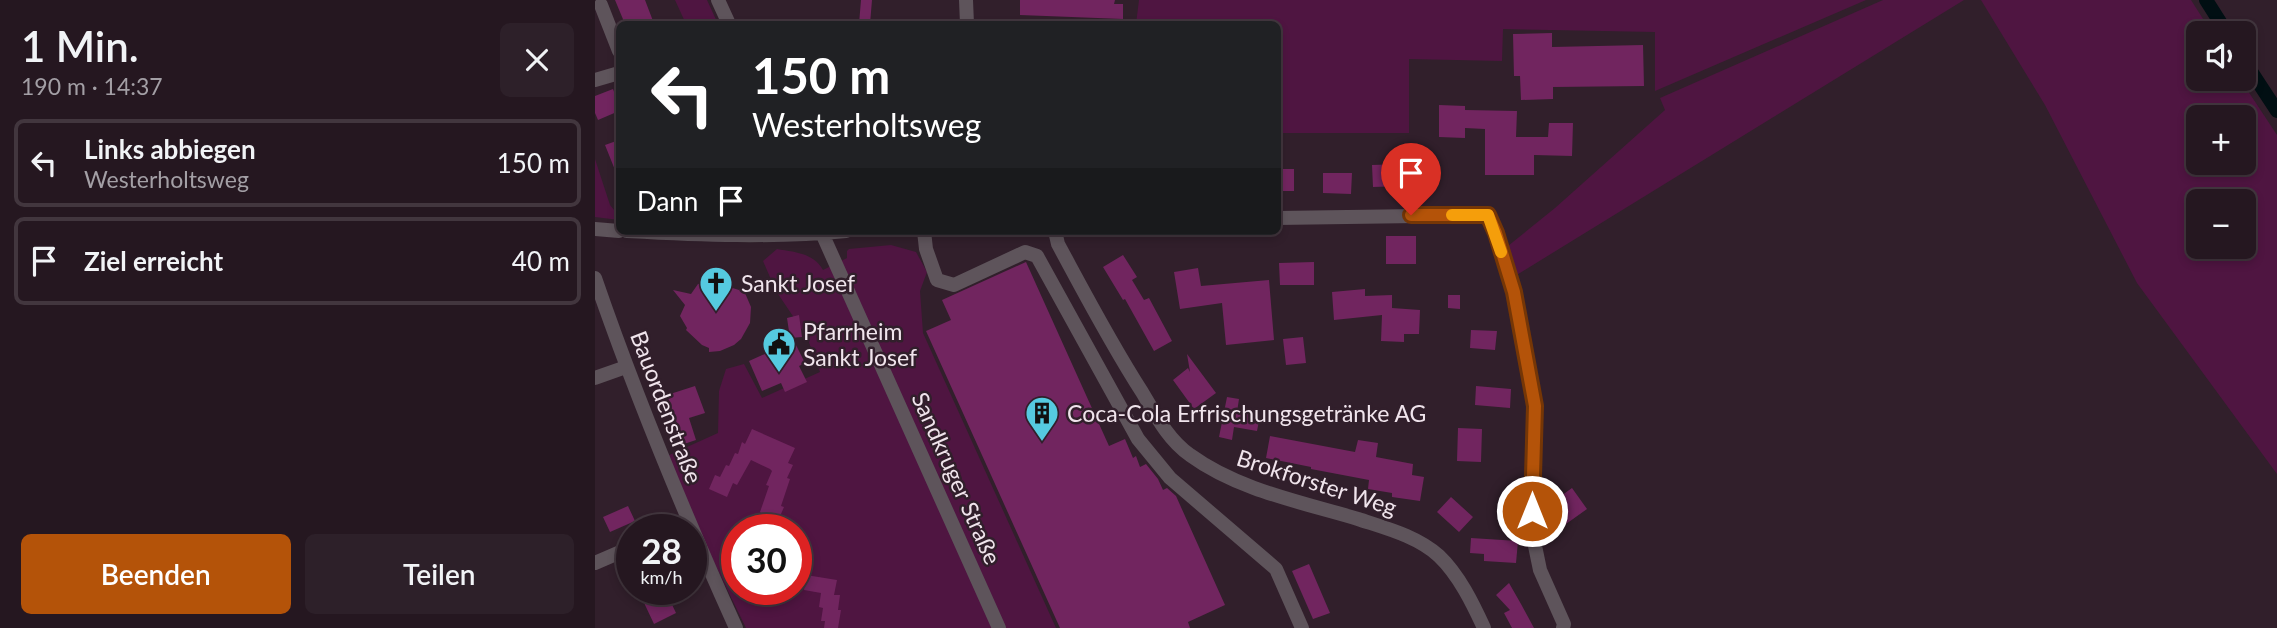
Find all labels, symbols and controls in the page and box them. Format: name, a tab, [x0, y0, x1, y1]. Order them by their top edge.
text: 1 Min.	[21, 21, 139, 71]
map controls	[2186, 21, 2256, 259]
button: sound	[2186, 21, 2256, 91]
button: close	[500, 23, 574, 97]
text: 150 m	[752, 46, 890, 104]
icon: left	[637, 49, 728, 140]
text: 190 m · 14:37	[21, 72, 163, 100]
text: Westerholtsweg	[752, 105, 981, 144]
button: +	[2186, 105, 2256, 175]
text: Links abbiegen	[84, 133, 256, 165]
pin	[1381, 143, 1441, 215]
icon: left	[25, 144, 63, 182]
text: 150 m	[497, 147, 570, 179]
icon: arrive	[1392, 154, 1430, 192]
text: Westerholtsweg	[84, 165, 249, 193]
icon: arrive	[712, 182, 750, 220]
text: Dann	[637, 185, 698, 217]
button: −	[2186, 189, 2256, 259]
icon: arrive	[25, 242, 63, 280]
text: Ziel erreicht	[84, 245, 223, 277]
text: 40 m	[512, 245, 570, 277]
church icon: Sankt Josef	[697, 264, 735, 313]
place label: Sankt Josef	[741, 269, 855, 297]
place label: Pfarrheim Sankt Josef	[803, 317, 917, 371]
public building icon: Pfarrheim Sankt Josef	[760, 325, 798, 374]
street label: Bauordenstraße	[625, 327, 709, 487]
street label: Sandkruger Straße	[907, 388, 1007, 568]
building icon: Coca-Cola Erfrischungsgetränke AG	[1023, 394, 1061, 443]
place label: Coca-Cola Erfrischungsgetränke AG	[1067, 399, 1426, 427]
street label: Brokforster Weg	[1233, 443, 1401, 521]
position arrow	[1495, 474, 1569, 548]
speed limit sign: 30	[721, 514, 812, 605]
text: 28	[641, 529, 682, 571]
button: Beenden	[21, 534, 291, 614]
button: Teilen	[305, 534, 574, 614]
text: km/h	[640, 566, 683, 588]

